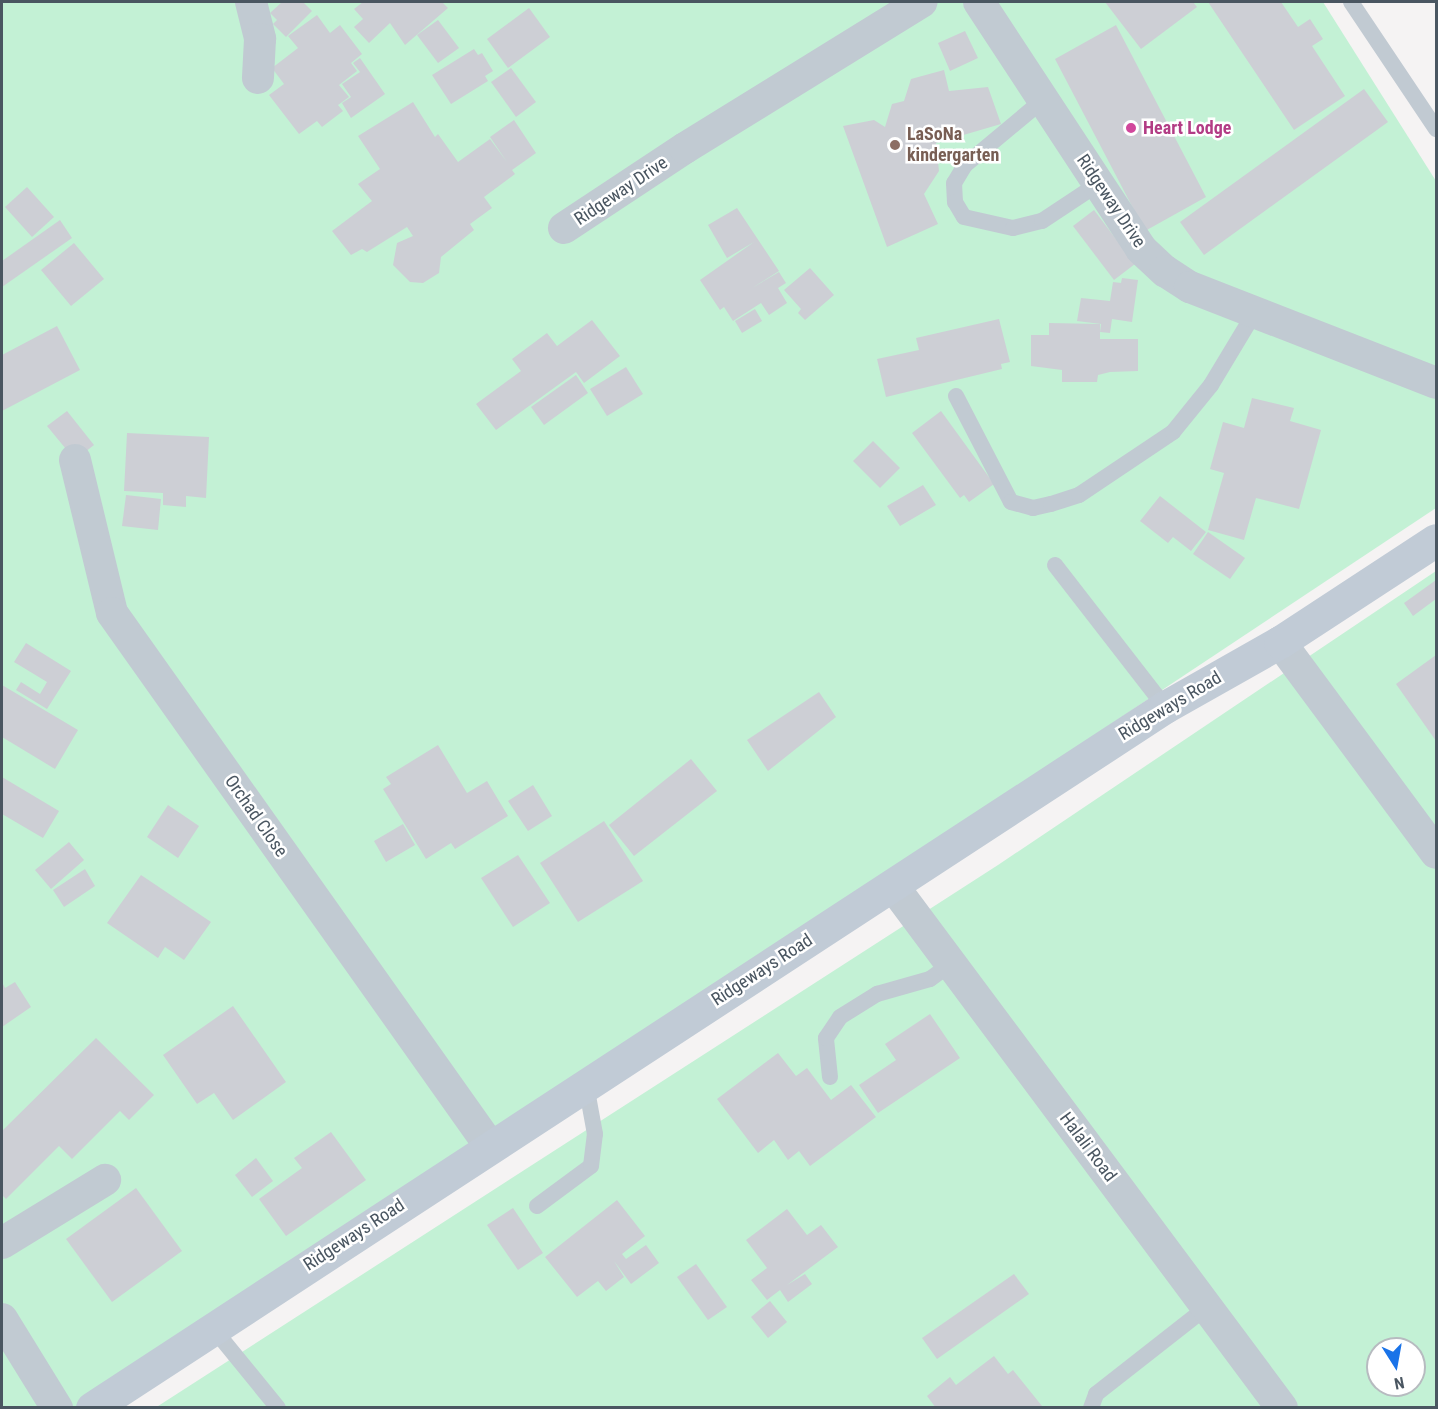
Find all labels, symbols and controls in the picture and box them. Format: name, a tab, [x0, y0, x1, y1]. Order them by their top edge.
place label: Heart Lodge	[1143, 117, 1231, 139]
marker: Heart Lodge	[1124, 121, 1138, 135]
place label: LaSoNa kindergarten	[907, 124, 999, 166]
marker: LaSoNa kindergarten	[888, 138, 902, 152]
street label: Ridgeway Drive	[1072, 150, 1150, 252]
street label: Ridgeway Drive	[570, 152, 672, 230]
street label: Ridgeways Road	[1115, 667, 1225, 745]
street label: Orchad Close	[220, 771, 292, 861]
street label: Ridgeways Road	[707, 929, 817, 1011]
street label: Halali Road	[1055, 1108, 1121, 1186]
street label: Ridgeways Road	[299, 1194, 409, 1276]
north arrow	[1366, 1337, 1426, 1397]
text: N	[1393, 1373, 1406, 1393]

